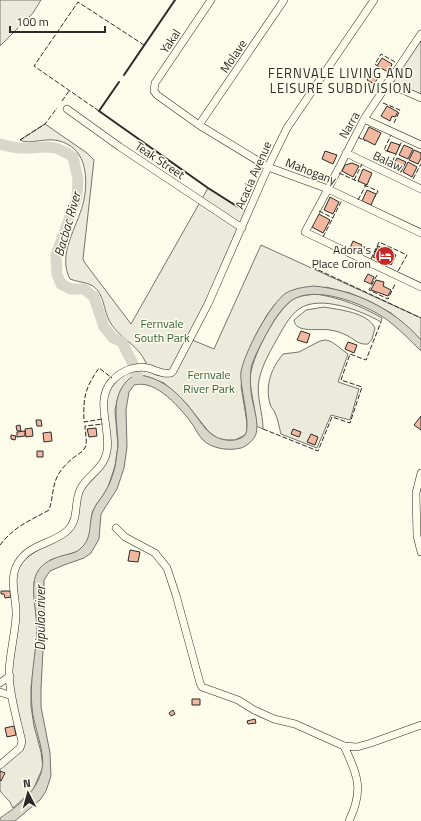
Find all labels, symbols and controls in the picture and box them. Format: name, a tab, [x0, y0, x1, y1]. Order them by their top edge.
scale bar	[10, 8, 105, 34]
text: 100 m	[16, 12, 49, 31]
street label: Yakal	[155, 25, 185, 57]
street label: Molave	[215, 35, 251, 77]
district label: FERNVALE LIVING AND LEISURE SUBDIVISION	[268, 63, 414, 98]
street label: Narra	[334, 108, 364, 142]
street label: Teak Street	[131, 136, 189, 184]
street label: Acacia Avenue	[230, 138, 276, 212]
street label: Balaw	[370, 146, 406, 176]
street label: Mahogany	[283, 153, 339, 189]
water label: Bacbac River	[48, 188, 86, 259]
place label: Adora's Place Coron	[312, 240, 371, 273]
hotel icon: Adora's Place Coron	[374, 245, 396, 267]
park label: Fernvale South Park	[134, 314, 190, 347]
park label: Fernvale River Park	[183, 365, 235, 398]
water label: Dipulao river	[30, 584, 50, 650]
north arrow	[8, 773, 48, 813]
text: N	[22, 775, 32, 791]

